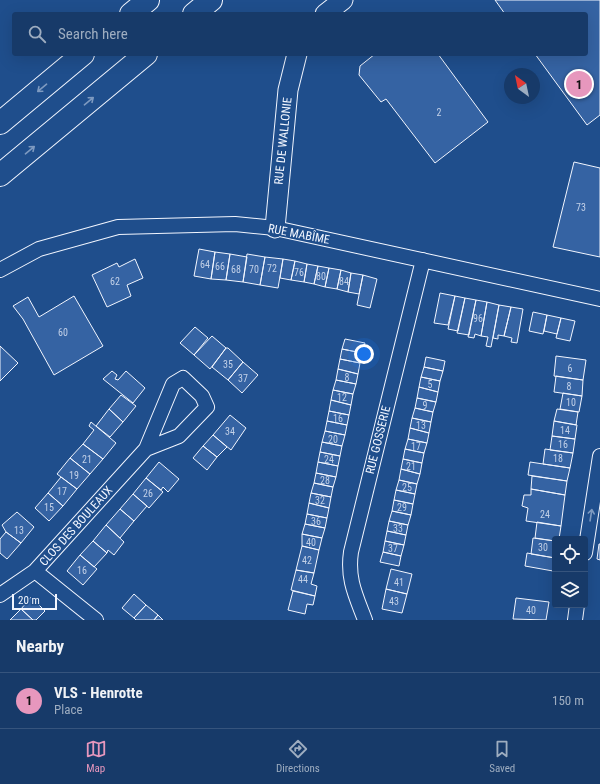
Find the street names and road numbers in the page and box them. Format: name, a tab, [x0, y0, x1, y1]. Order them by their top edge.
street label: RUE DE WALLONIE	[271, 97, 295, 185]
street label: RUE MABÎME	[267, 220, 331, 247]
street label: RUE GOSSERIE	[363, 404, 393, 476]
street label: CLOS DES BOULEAUX	[37, 483, 116, 569]

